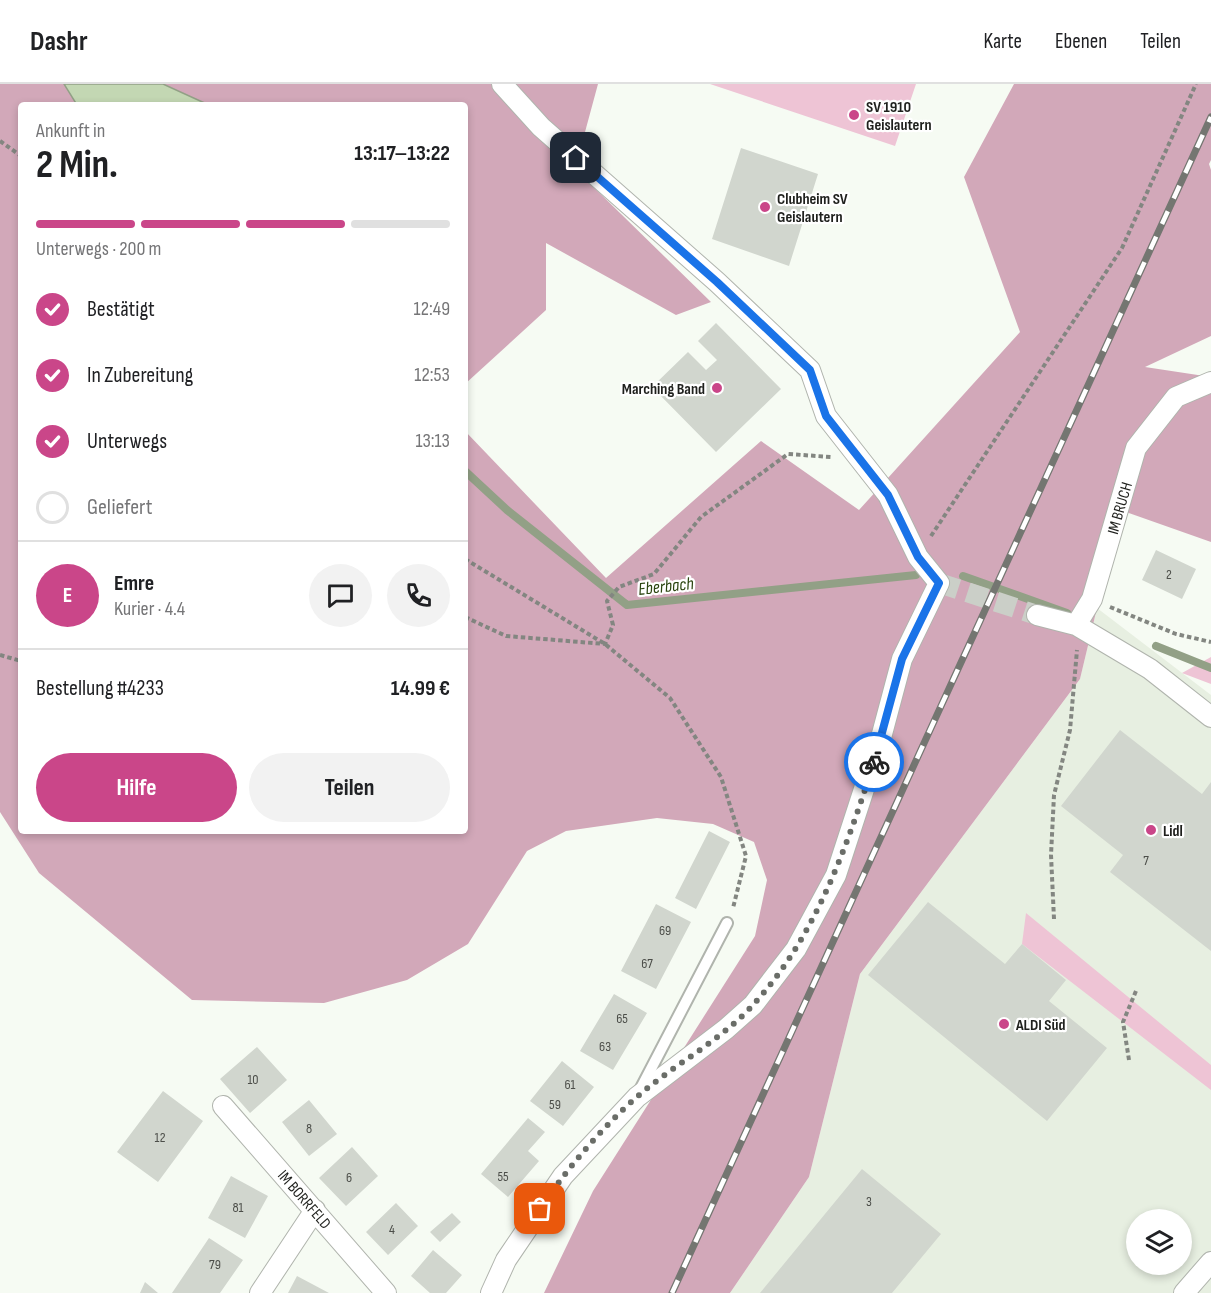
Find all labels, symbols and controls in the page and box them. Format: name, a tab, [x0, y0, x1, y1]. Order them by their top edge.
text: Dashr	[30, 25, 88, 58]
text: Karte	[984, 29, 1022, 54]
text: Ebenen	[1055, 29, 1107, 54]
text: Teilen	[1140, 29, 1181, 54]
place label: SV 1910 Geislautern	[866, 98, 932, 135]
marker: SV 1910 Geislautern	[847, 108, 861, 122]
text: Ankunft in	[36, 119, 105, 143]
pin	[550, 132, 601, 183]
text: 13:17–13:22	[354, 140, 450, 167]
icon: home	[559, 141, 592, 174]
text: 2 Min.	[36, 142, 118, 189]
place label: Clubheim SV Geislautern	[777, 190, 848, 227]
marker: Clubheim SV Geislautern	[758, 200, 772, 214]
text: Unterwegs · 200 m	[36, 237, 161, 261]
icon: check	[36, 293, 69, 326]
text: Bestätigt	[87, 296, 155, 323]
text: 12:49	[414, 297, 450, 321]
icon: check	[36, 359, 69, 392]
text: In Zubereitung	[87, 362, 193, 389]
text: 12:53	[414, 363, 450, 387]
place label: Marching Band	[622, 380, 705, 399]
marker: Marching Band	[710, 381, 724, 395]
icon: check	[36, 425, 69, 458]
text: Unterwegs	[87, 428, 167, 455]
text: 13:13	[415, 429, 450, 453]
street label: IM BRUCH	[1104, 480, 1137, 537]
text: Geliefert	[87, 494, 152, 521]
button: chat	[309, 564, 372, 627]
button: phone	[387, 564, 450, 627]
house number: 2	[1166, 566, 1172, 583]
text: Emre	[114, 570, 154, 597]
water label: Eberbach	[637, 573, 695, 600]
text: E	[63, 582, 72, 609]
text: Kurier · 4.4	[114, 597, 185, 621]
text: Bestellung #4233	[36, 675, 164, 702]
text: 14.99 €	[391, 675, 450, 702]
courier	[844, 732, 904, 792]
icon: bike	[858, 746, 891, 779]
button: Hilfe	[36, 753, 237, 822]
button: Teilen	[249, 753, 450, 822]
place label: Lidl	[1163, 822, 1183, 841]
marker: Lidl	[1144, 823, 1158, 837]
house number: 7	[1143, 852, 1149, 869]
house number: 69	[659, 922, 671, 939]
house number: 67	[641, 955, 653, 972]
house number: 65	[616, 1010, 628, 1027]
place label: ALDI Süd	[1015, 1016, 1065, 1035]
marker: ALDI Süd	[997, 1017, 1011, 1031]
house number: 63	[599, 1038, 611, 1055]
house number: 10	[247, 1071, 259, 1088]
house number: 61	[564, 1076, 576, 1093]
house number: 59	[549, 1096, 561, 1113]
house number: 8	[306, 1120, 312, 1137]
house number: 12	[155, 1129, 166, 1146]
street label: IM BORRFELD	[273, 1167, 335, 1233]
house number: 55	[497, 1168, 509, 1185]
house number: 6	[346, 1169, 352, 1186]
pin	[514, 1183, 565, 1234]
icon: bag	[523, 1192, 556, 1225]
house number: 3	[866, 1193, 872, 1210]
house number: 81	[232, 1199, 244, 1216]
map controls	[1126, 1209, 1192, 1275]
button: layers	[1126, 1209, 1192, 1275]
house number: 4	[389, 1221, 395, 1238]
house number: 79	[209, 1256, 221, 1273]

